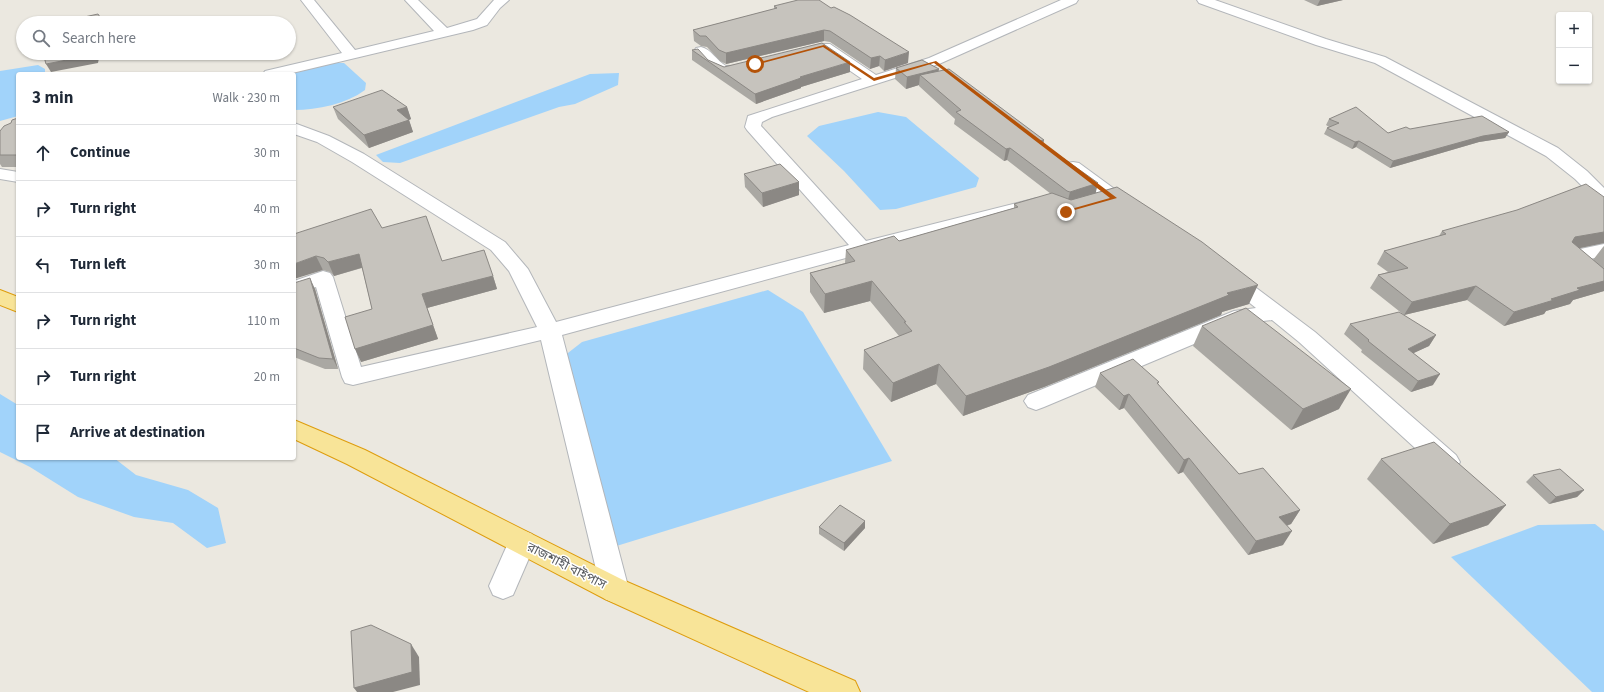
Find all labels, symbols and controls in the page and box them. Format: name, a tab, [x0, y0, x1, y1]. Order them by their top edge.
map controls	[1556, 12, 1592, 84]
button: +	[1556, 12, 1592, 48]
search box	[16, 16, 296, 60]
icon: search	[30, 27, 52, 49]
text: Search here	[62, 28, 136, 49]
button: −	[1556, 48, 1592, 84]
route start	[746, 55, 764, 73]
text: 3 min	[32, 86, 73, 110]
text: Walk · 230 m	[212, 89, 280, 107]
icon: ahead	[32, 142, 54, 164]
text: Continue	[70, 142, 130, 163]
text: 30 m	[254, 144, 280, 162]
icon: right	[32, 198, 54, 220]
text: Turn right	[70, 198, 136, 219]
text: 40 m	[254, 200, 280, 218]
route end	[1057, 203, 1075, 221]
icon: left	[32, 254, 54, 276]
text: Turn left	[70, 254, 126, 275]
text: 30 m	[254, 256, 280, 274]
icon: right	[32, 310, 54, 332]
text: Turn right	[70, 310, 136, 331]
text: 110 m	[247, 312, 280, 330]
icon: right	[32, 366, 54, 388]
text: Turn right	[70, 366, 136, 387]
text: 20 m	[254, 368, 280, 386]
icon: arrive	[32, 422, 54, 444]
text: Arrive at destination	[70, 422, 205, 443]
street label: রাজশাহী বাইপাস	[523, 538, 610, 594]

